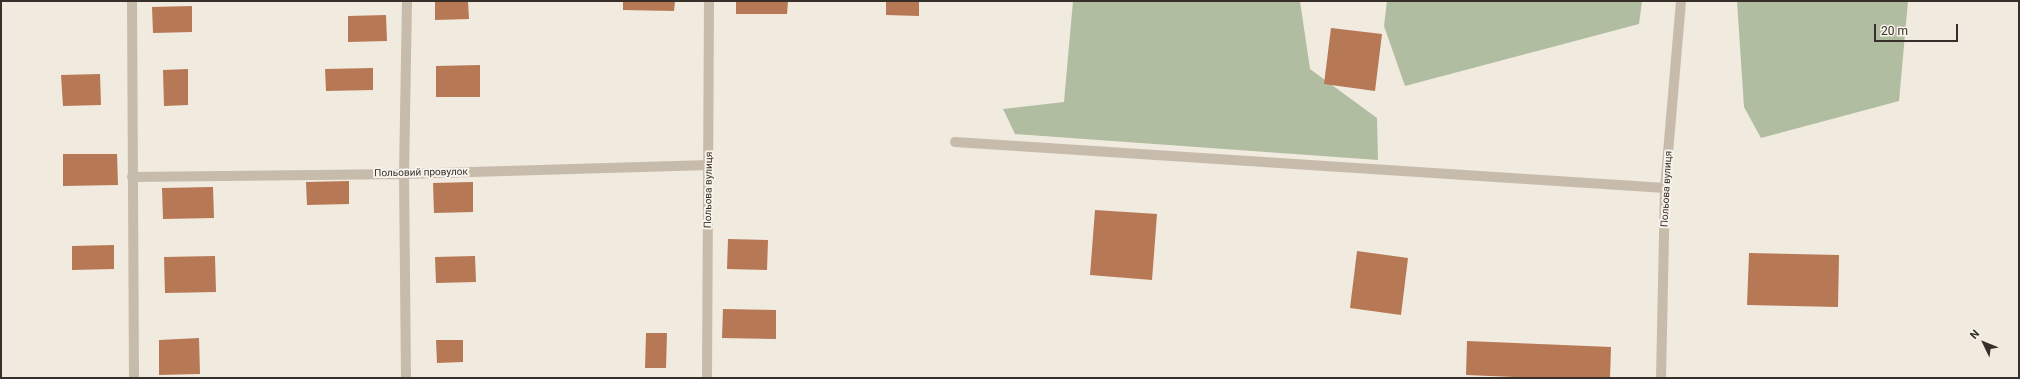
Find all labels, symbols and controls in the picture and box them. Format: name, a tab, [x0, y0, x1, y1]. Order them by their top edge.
scale bar	[1876, 16, 1960, 42]
text: 20 m	[1881, 24, 1908, 38]
street label: Польова вулиця	[1659, 150, 1675, 228]
street label: Польова вулиця	[702, 152, 716, 228]
street label: Польовий провулок	[374, 166, 468, 180]
north arrow	[1964, 323, 2004, 363]
text: N	[1967, 327, 1982, 342]

